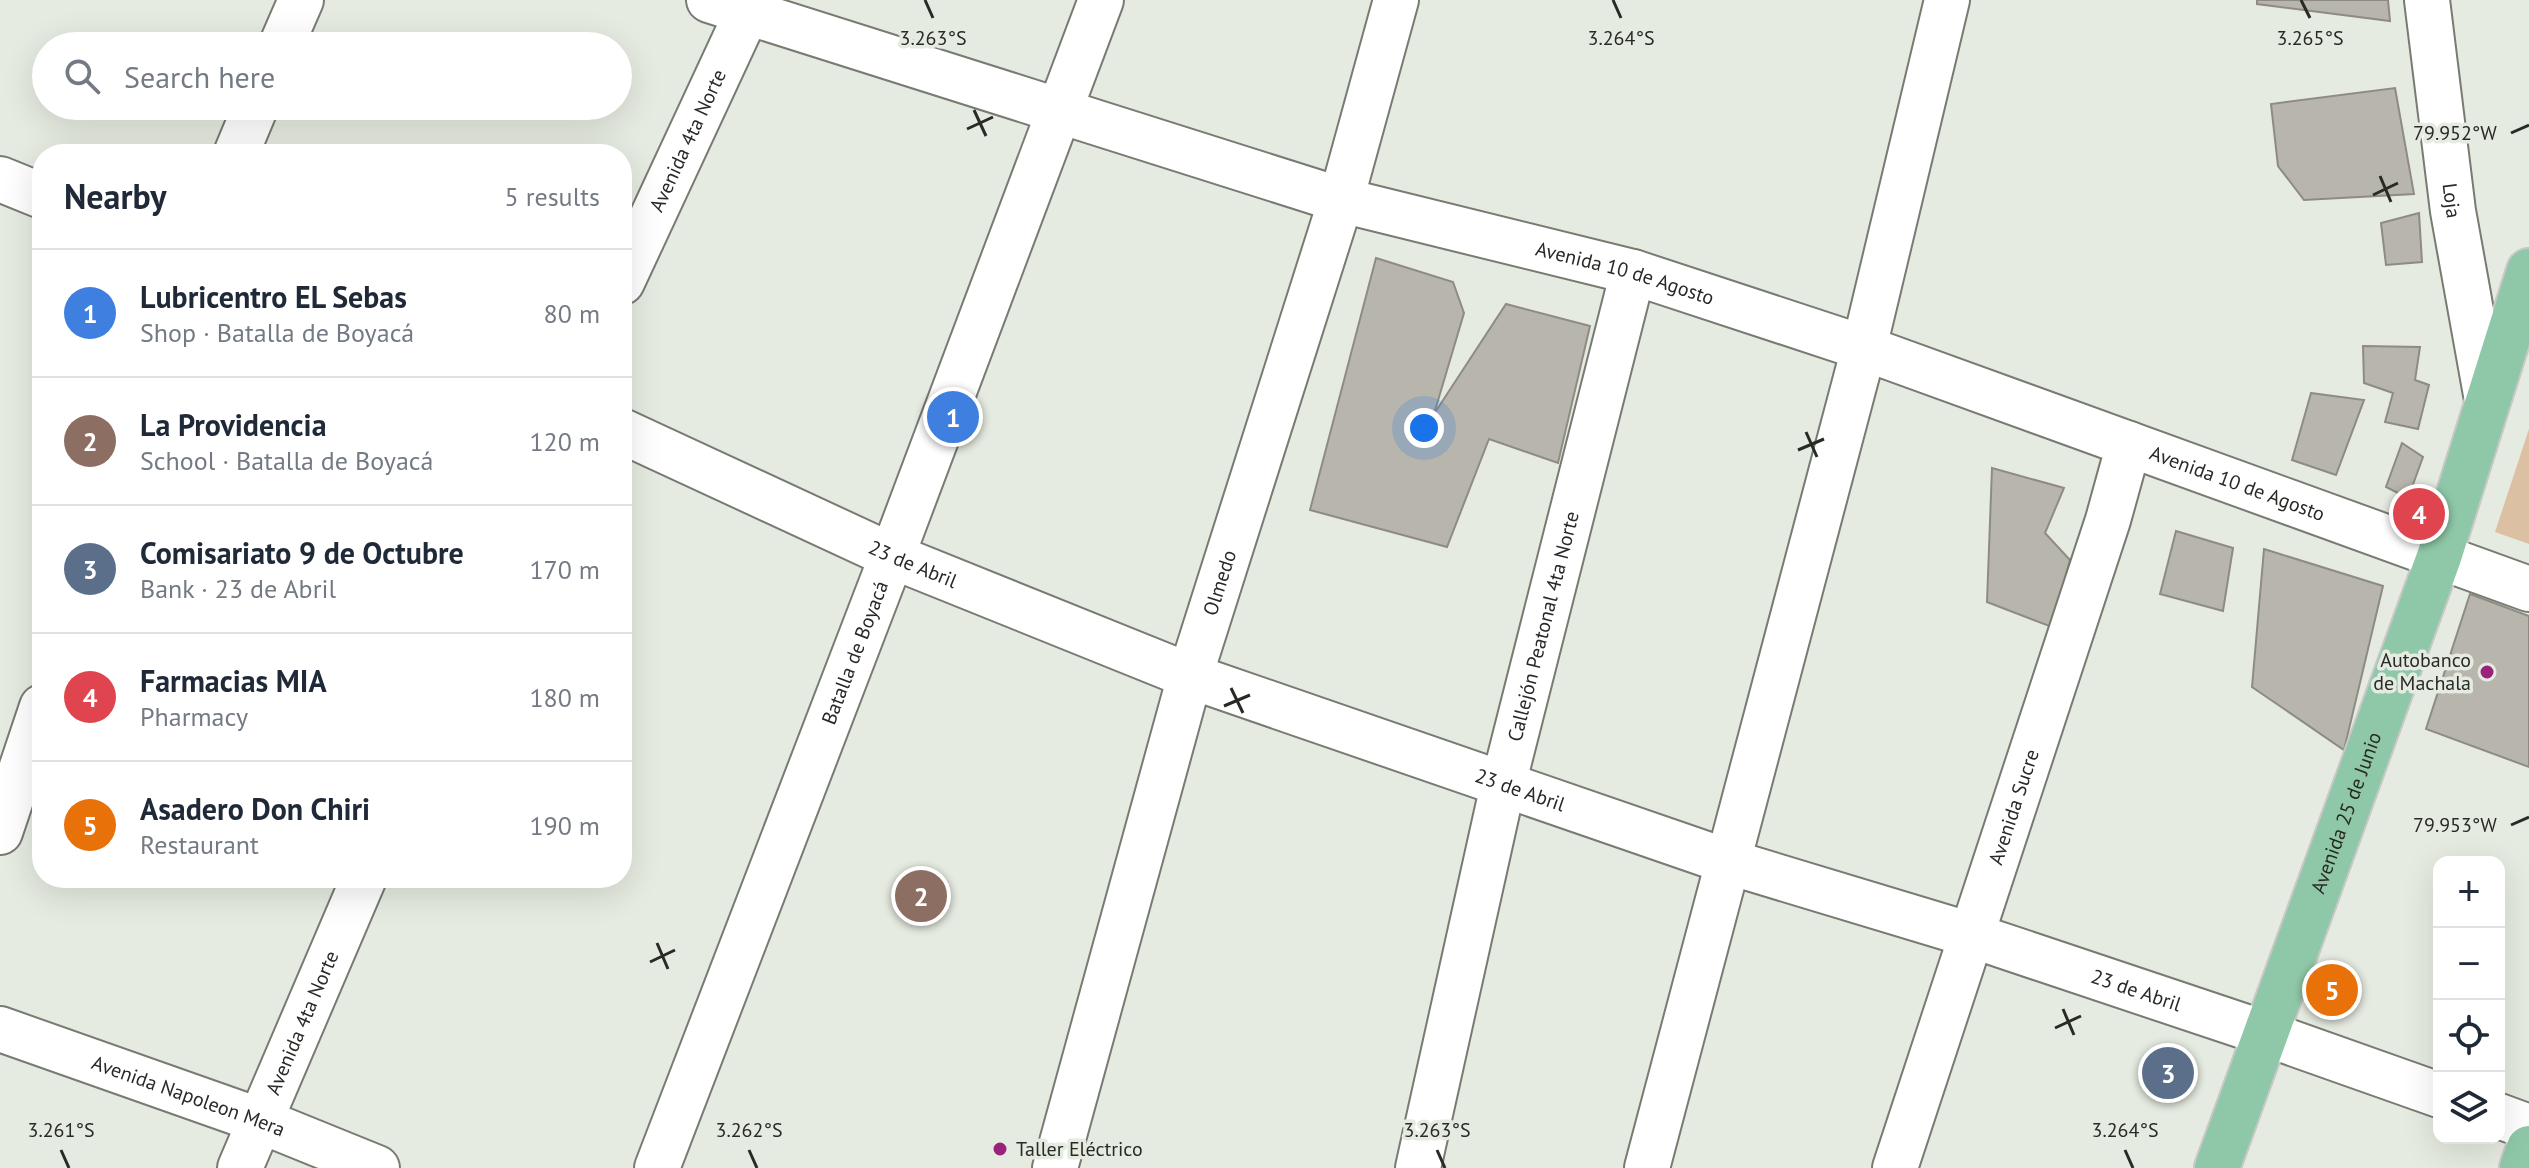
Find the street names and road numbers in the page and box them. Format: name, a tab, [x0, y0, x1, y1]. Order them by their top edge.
street label: Avenida 4ta Norte	[643, 65, 732, 216]
street label: Loja	[2437, 181, 2467, 220]
street label: Avenida 10 de Agosto	[1533, 235, 1717, 311]
street label: Avenida 10 de Agosto	[2146, 440, 2329, 527]
street label: Callejón Peatonal 4ta Norte	[1502, 509, 1585, 744]
street label: 23 de Abril	[865, 534, 961, 594]
street label: Olmedo	[1197, 547, 1242, 619]
street label: Batalla de Boyacá	[816, 577, 894, 728]
street label: Avenida 25 de Junio	[2305, 728, 2387, 897]
street label: Avenida Sucre	[1983, 746, 2045, 868]
street label: 23 de Abril	[1472, 762, 1569, 818]
street label: Avenida 4ta Norte	[260, 947, 344, 1099]
street label: 23 de Abril	[2088, 963, 2185, 1017]
street label: Avenida Napoleon Mera	[88, 1049, 289, 1142]

